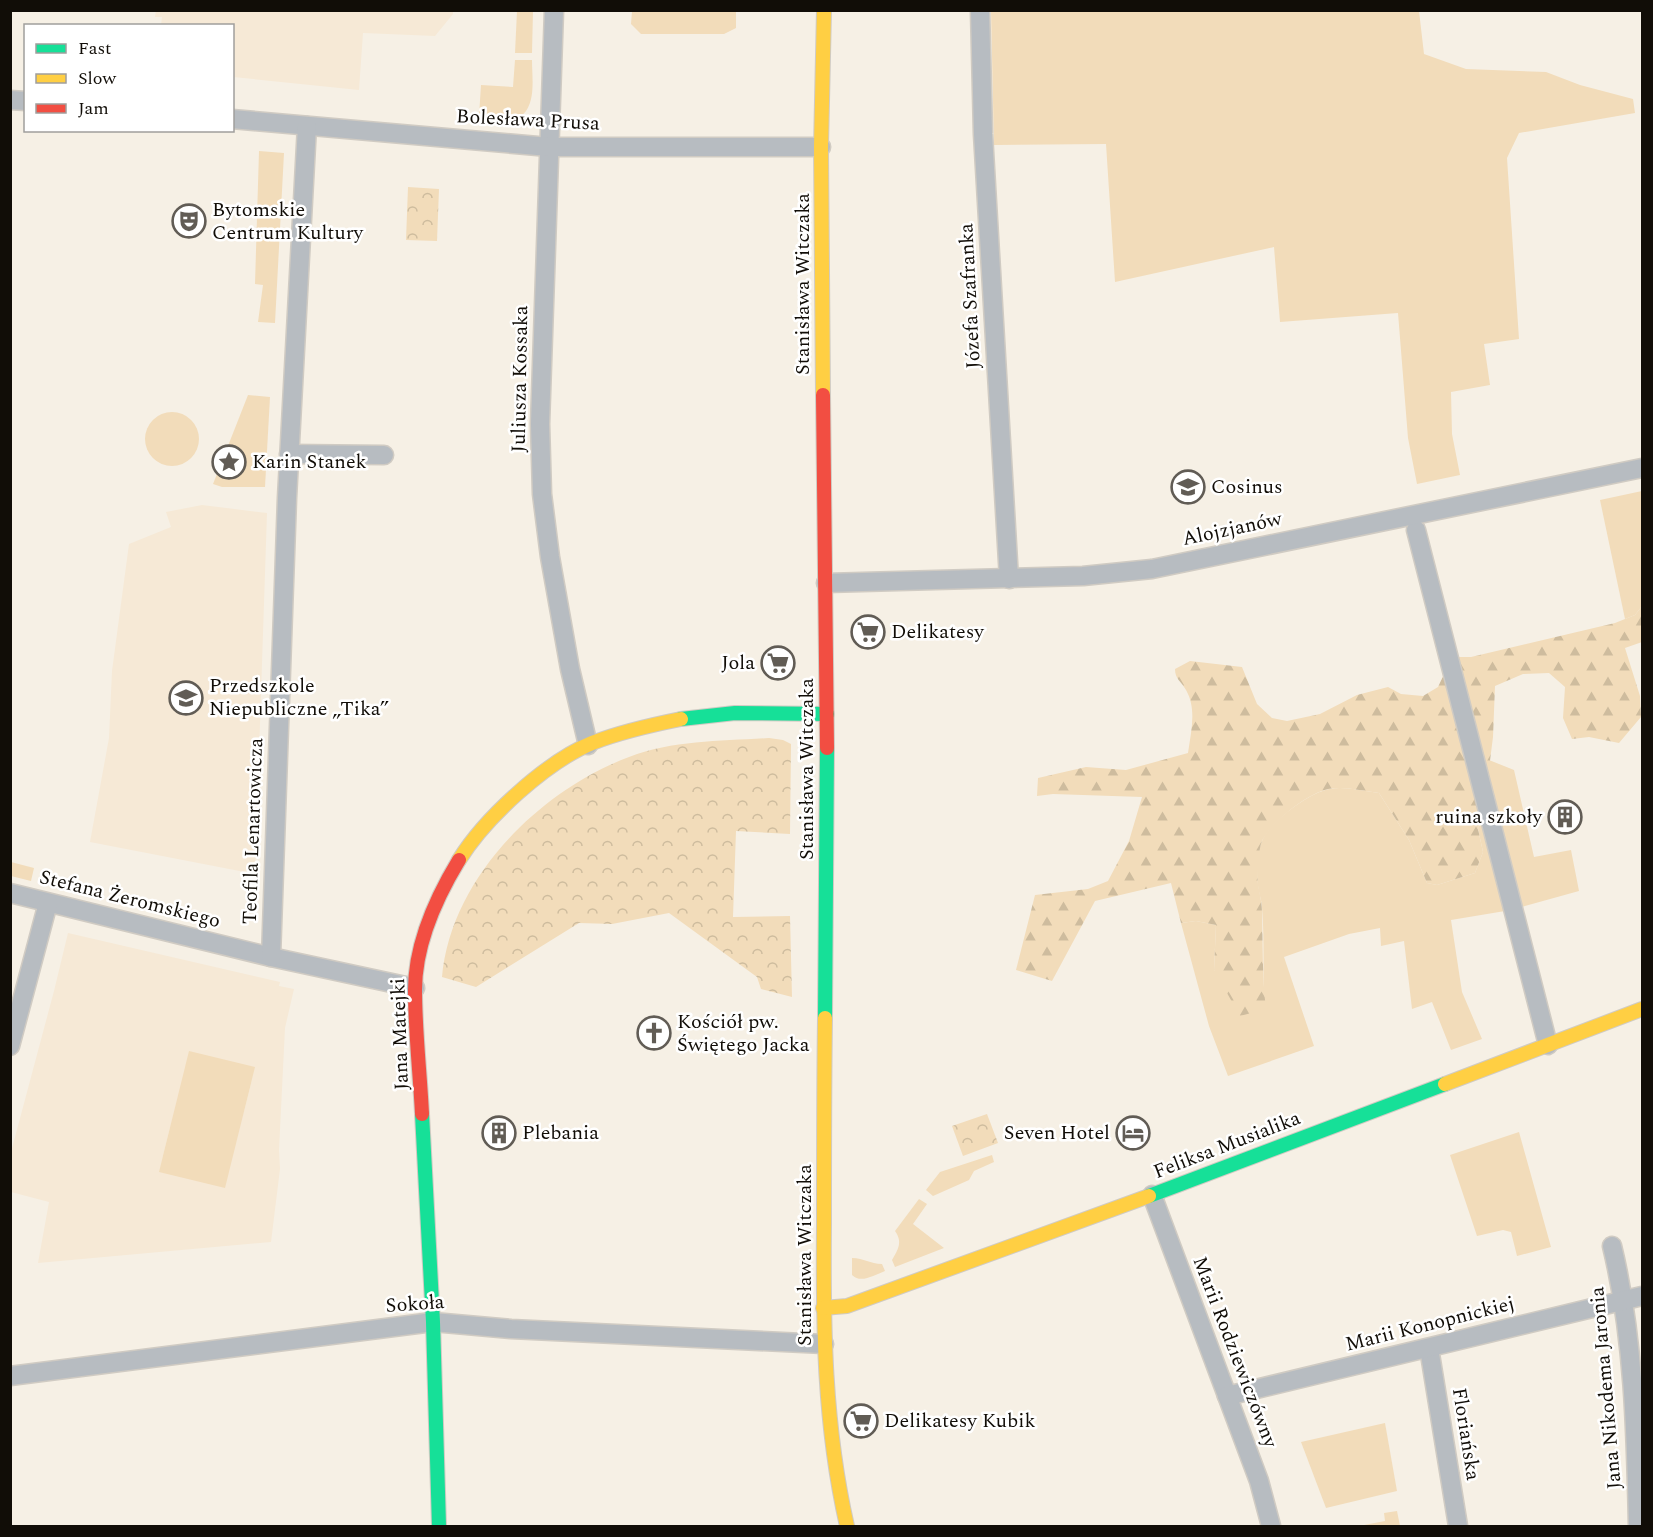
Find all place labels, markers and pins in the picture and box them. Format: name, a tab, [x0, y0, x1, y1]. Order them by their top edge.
place label: Bytomskie Centrum Kultury	[212, 195, 365, 248]
theatre icon: Bytomskie Centrum Kultury	[171, 203, 207, 239]
place icon: Karin Stanek	[211, 444, 247, 480]
place label: Karin Stanek	[252, 447, 367, 477]
school or university icon: Cosinus	[1170, 469, 1206, 505]
place label: Cosinus	[1211, 472, 1283, 502]
supermarket icon: Delikatesy	[850, 614, 886, 650]
place label: Delikatesy	[891, 617, 985, 647]
supermarket icon: Jola	[760, 645, 796, 681]
place label: Jola	[721, 648, 755, 678]
place label: Przedszkole Niepubliczne „Tika”	[209, 671, 389, 724]
school or university icon: Przedszkole Niepubliczne „Tika”	[168, 680, 204, 716]
building icon: ruina szkoły	[1547, 799, 1583, 835]
place label: ruina szkoły	[1435, 802, 1543, 832]
place label: Kościół pw. Świętego Jacka	[677, 1007, 810, 1060]
church icon: Kościół pw. Świętego Jacka	[636, 1015, 672, 1051]
building icon: Plebania	[481, 1115, 517, 1151]
hotel icon: Seven Hotel	[1115, 1115, 1151, 1151]
place label: Plebania	[522, 1118, 599, 1148]
place label: Seven Hotel	[1004, 1118, 1110, 1148]
supermarket icon: Delikatesy Kubik	[843, 1403, 879, 1439]
place label: Delikatesy Kubik	[884, 1406, 1036, 1436]

